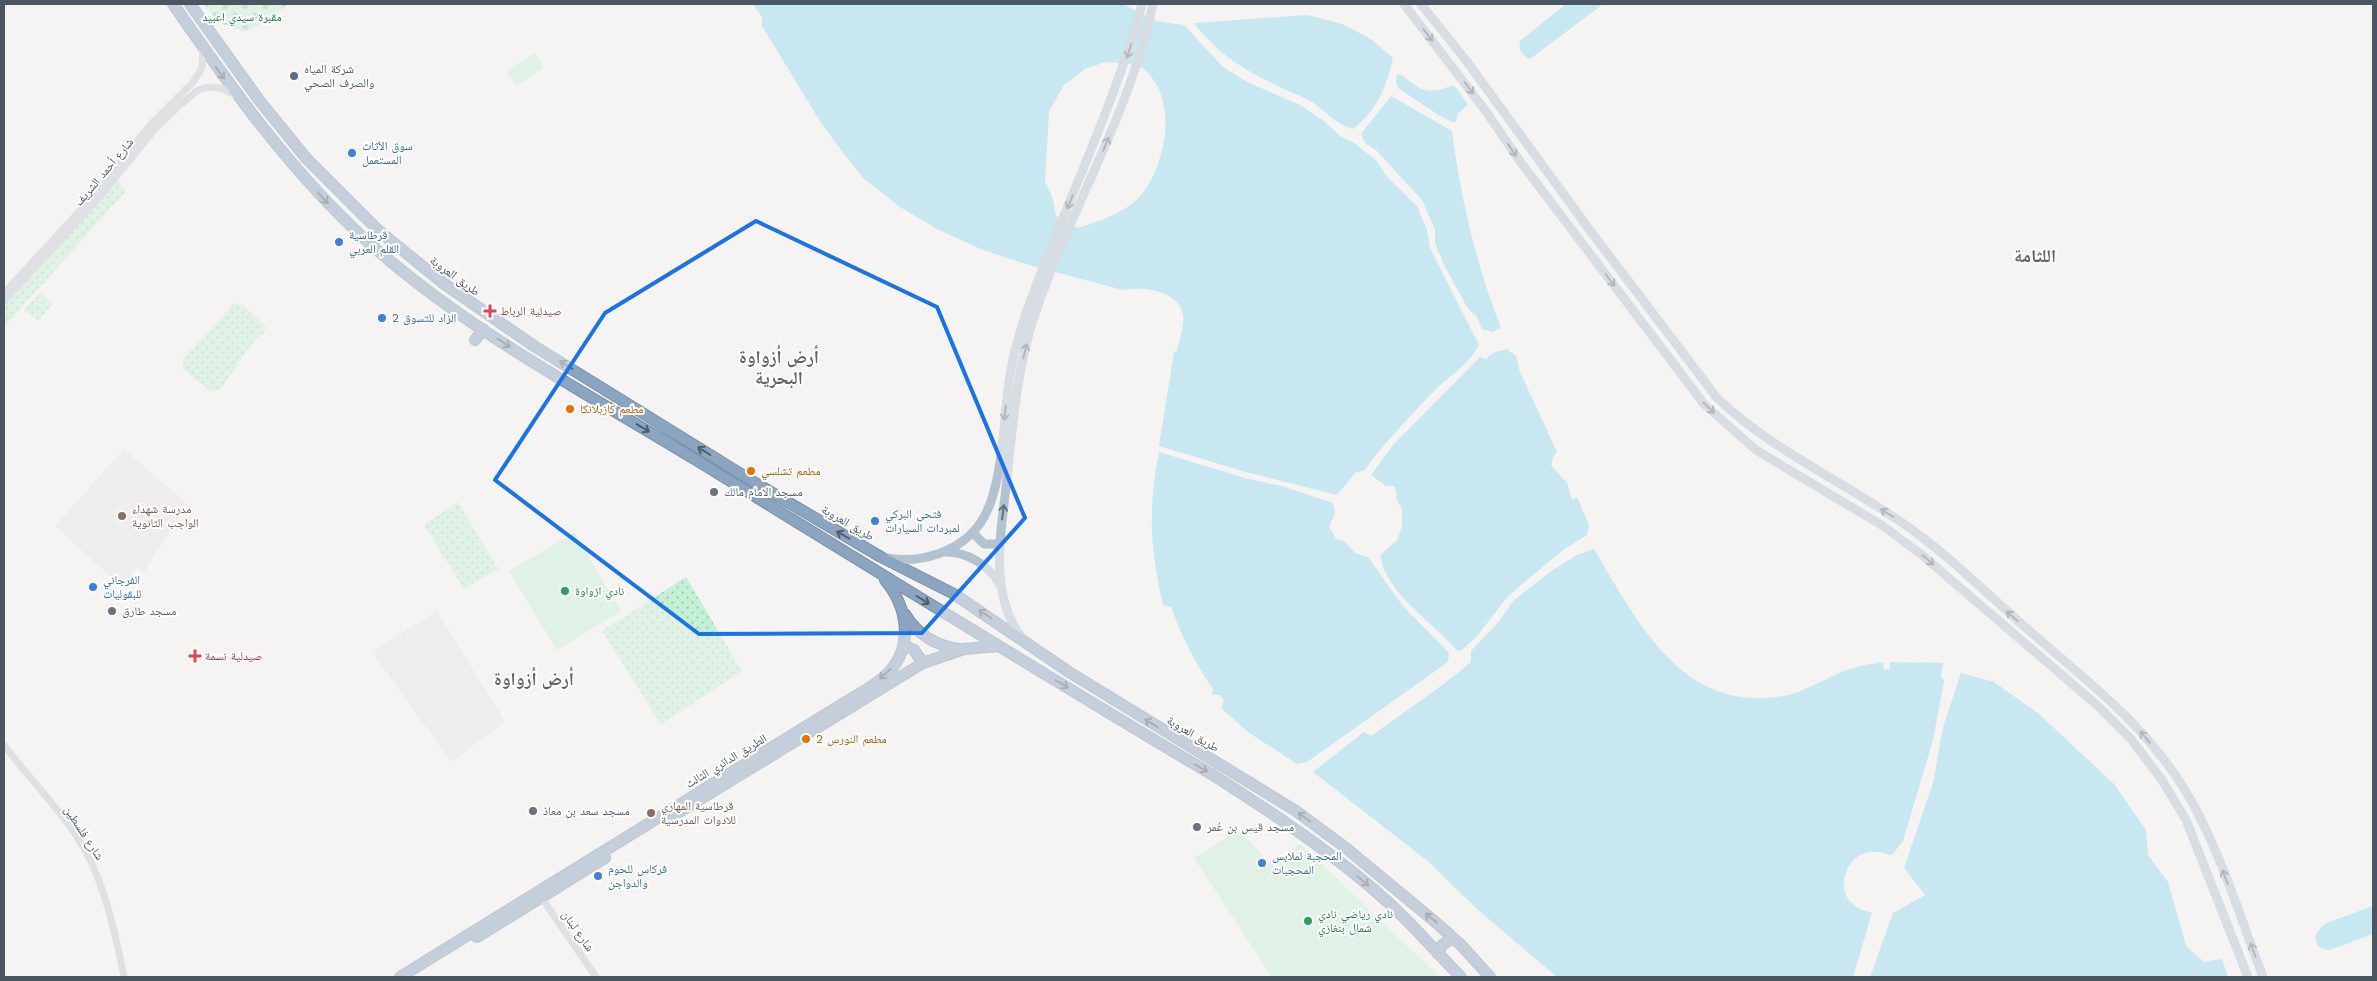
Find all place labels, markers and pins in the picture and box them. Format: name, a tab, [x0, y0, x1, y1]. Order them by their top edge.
place label: شركة المياه والصرف الصحي	[304, 62, 374, 93]
marker: شركة المياه والصرف الصحي	[288, 70, 300, 82]
place label: سوق الأثاث المستعمل	[362, 139, 413, 167]
marker: سوق الأثاث المستعمل	[346, 147, 358, 159]
place label: قرطاسية القلم العربي	[349, 228, 399, 259]
marker: قرطاسية القلم العربي	[333, 236, 345, 248]
place label: صيدلية الرباط	[500, 304, 562, 318]
marker: صيدلية الرباط	[484, 305, 496, 317]
place label: الزاد للتسوق 2	[392, 311, 457, 325]
marker: الزاد للتسوق 2	[376, 312, 388, 324]
place label: مطعم كازبلانكا	[580, 402, 644, 417]
marker: مطعم كازبلانكا	[564, 403, 576, 415]
place label: مطعم تشلسي	[761, 464, 821, 481]
marker: مطعم تشلسي	[745, 465, 757, 477]
place label: مسجد الامام مالك	[724, 485, 803, 500]
marker: مسجد الامام مالك	[708, 486, 720, 498]
place label: مدرسة شهداء الواجب الثانوية	[132, 502, 199, 530]
place label: فتحي البركي لمبردات السيارات	[885, 507, 960, 535]
marker: مدرسة شهداء الواجب الثانوية	[116, 510, 128, 522]
marker: فتحي البركي لمبردات السيارات	[869, 515, 881, 527]
place label: الفرجاني للبقوليات	[103, 573, 141, 601]
marker: الفرجاني للبقوليات	[87, 581, 99, 593]
place label: نادي ازواوة	[575, 584, 624, 601]
marker: نادي ازواوة	[559, 585, 571, 597]
place label: مسجد طارق	[122, 604, 177, 618]
marker: مسجد طارق	[106, 605, 118, 617]
place label: صيدلية نسمة	[205, 649, 262, 663]
marker: صيدلية نسمة	[189, 650, 201, 662]
place label: مطعم النورس 2	[816, 732, 887, 747]
marker: مطعم النورس 2	[800, 733, 812, 745]
place label: قرطاسية المهاري للادوات المدرسية	[661, 799, 736, 827]
place label: مسجد سعد بن معاذ	[543, 804, 630, 818]
marker: مسجد سعد بن معاذ	[527, 805, 539, 817]
marker: قرطاسية المهاري للادوات المدرسية	[645, 807, 657, 819]
place label: مسجد قيس بن عُمر	[1206, 820, 1294, 834]
marker: مسجد قيس بن عُمر	[1191, 821, 1203, 833]
place label: المحجبة لملابس المحجبات	[1272, 849, 1342, 877]
marker: المحجبة لملابس المحجبات	[1256, 857, 1268, 869]
place label: فركاس للحوم والدواجن	[608, 862, 667, 890]
marker: فركاس للحوم والدواجن	[592, 870, 604, 882]
place label: نادي رياضي نادي شمال بنغازي	[1318, 907, 1393, 938]
marker: نادي رياضي نادي شمال بنغازي	[1302, 915, 1314, 927]

